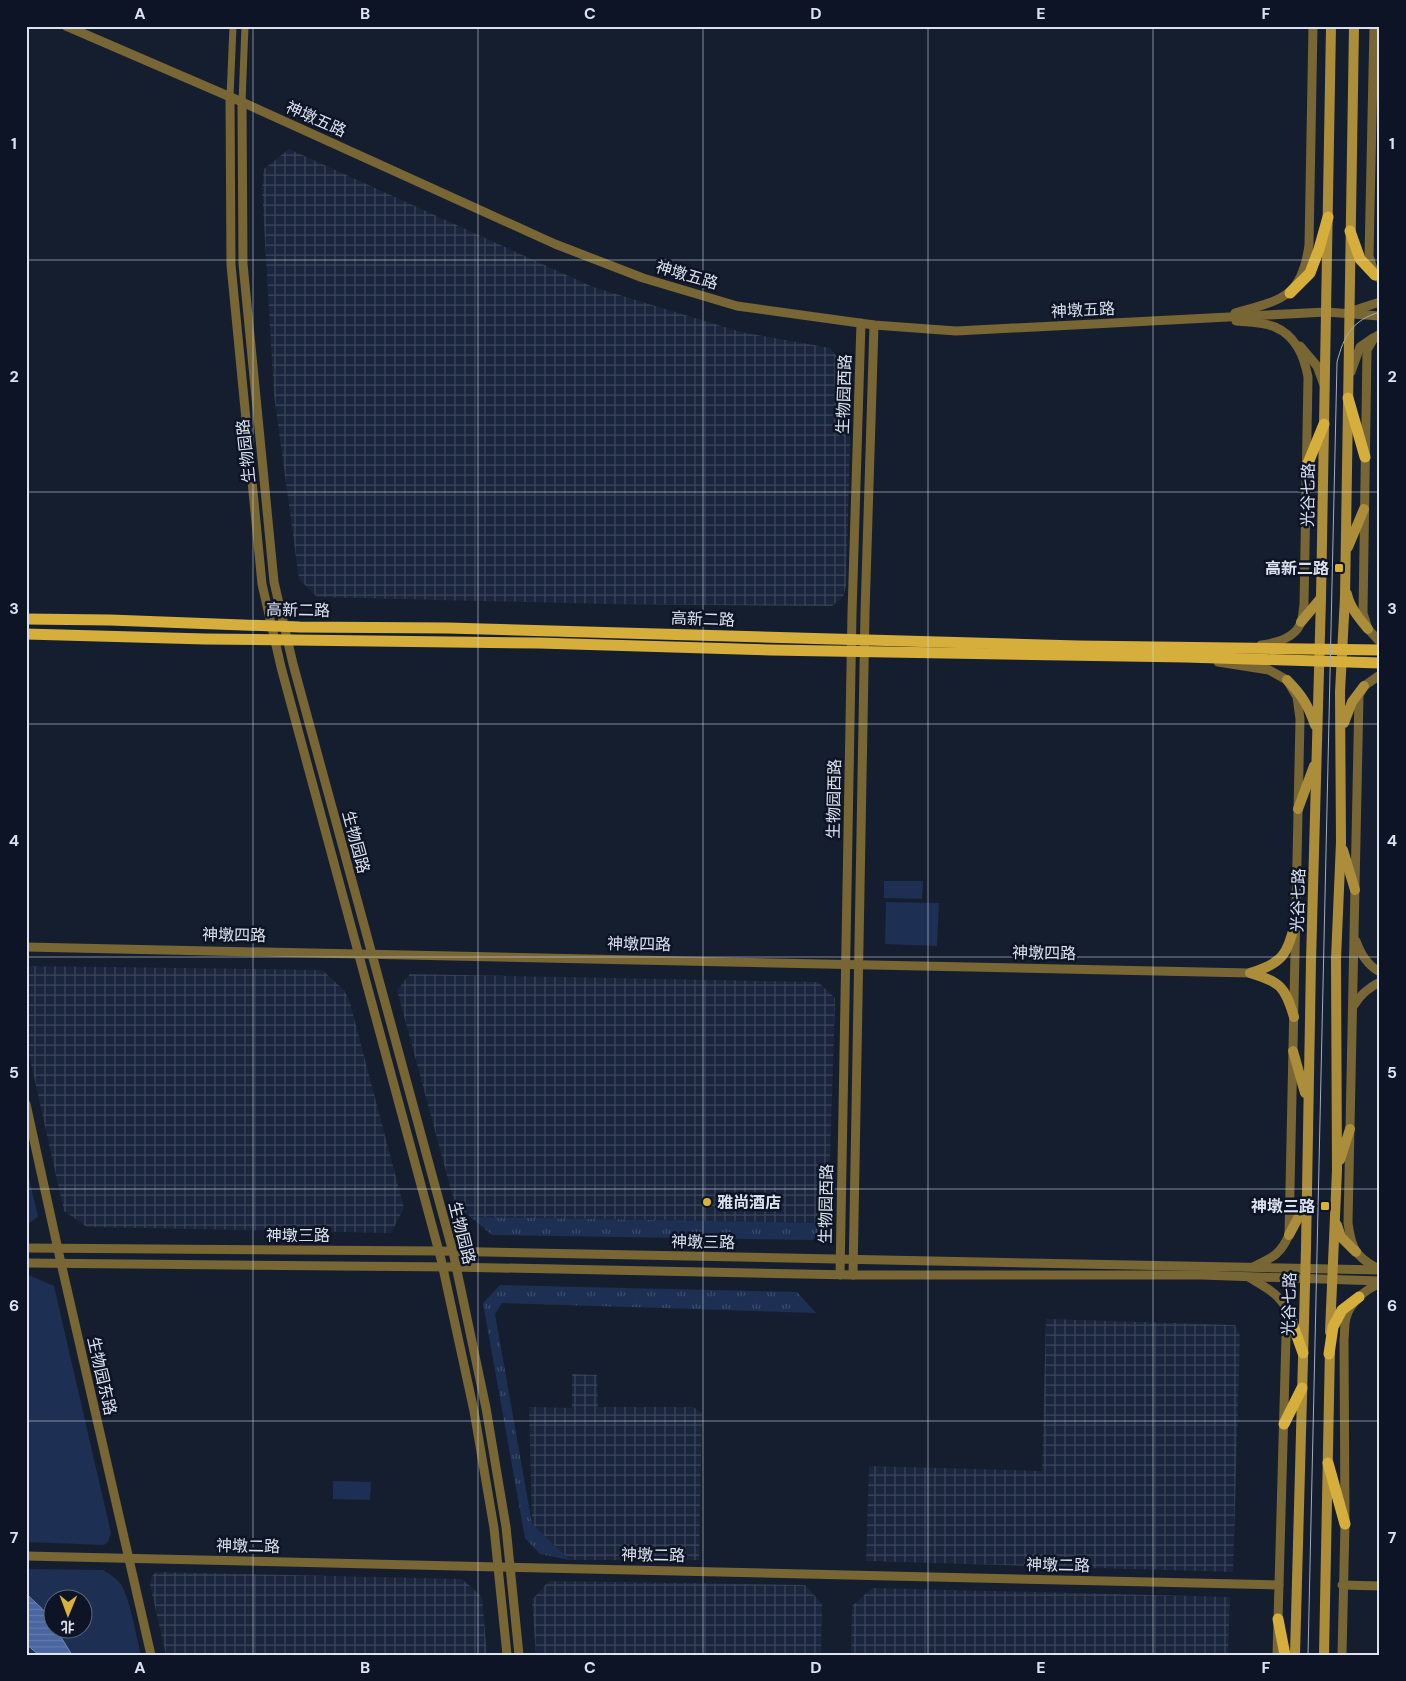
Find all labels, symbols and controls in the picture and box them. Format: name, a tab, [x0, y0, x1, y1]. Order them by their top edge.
text: A	[134, 3, 146, 24]
text: B	[360, 3, 370, 24]
text: C	[584, 3, 596, 24]
text: D	[810, 3, 822, 24]
text: E	[1036, 3, 1046, 24]
text: F	[1262, 3, 1271, 24]
street label: 神墩五路	[282, 96, 350, 142]
text: 1	[11, 133, 17, 154]
text: 1	[1389, 133, 1395, 154]
street label: 神墩五路	[653, 256, 721, 294]
street label: 神墩五路	[1050, 298, 1116, 322]
street label: 生物园西路	[832, 354, 856, 434]
text: 2	[9, 366, 19, 387]
text: 2	[1387, 366, 1397, 387]
street label: 生物园路	[232, 418, 260, 484]
street label: 光谷七路	[1297, 463, 1319, 527]
place label: 高新二路	[1265, 558, 1329, 579]
marker: 高新二路	[1333, 562, 1345, 574]
text: 3	[9, 598, 19, 619]
text: 3	[1387, 598, 1397, 619]
street label: 高新二路	[266, 599, 330, 621]
street label: 高新二路	[671, 607, 735, 631]
street label: 生物园西路	[823, 759, 845, 839]
street label: 生物园路	[338, 808, 374, 876]
text: 4	[9, 830, 19, 851]
text: 4	[1387, 830, 1397, 851]
street label: 光谷七路	[1286, 868, 1310, 932]
street label: 神墩四路	[202, 924, 266, 946]
street label: 神墩四路	[607, 933, 671, 955]
street label: 神墩四路	[1012, 942, 1076, 964]
text: 5	[9, 1062, 19, 1083]
text: 5	[1387, 1062, 1397, 1083]
street label: 生物园西路	[815, 1164, 837, 1244]
place label: 雅尚酒店	[717, 1192, 781, 1213]
marker: 雅尚酒店	[701, 1196, 713, 1208]
place label: 神墩三路	[1251, 1196, 1315, 1217]
street label: 生物园路	[444, 1199, 480, 1267]
marker: 神墩三路	[1319, 1200, 1331, 1212]
street label: 神墩三路	[266, 1225, 330, 1246]
street label: 神墩三路	[671, 1231, 735, 1253]
street label: 光谷七路	[1277, 1272, 1301, 1336]
text: 6	[9, 1295, 19, 1316]
text: 6	[1387, 1295, 1397, 1316]
street label: 生物园东路	[83, 1335, 121, 1417]
text: 7	[10, 1527, 19, 1548]
text: 7	[1388, 1527, 1397, 1548]
street label: 神墩二路	[216, 1535, 280, 1557]
street label: 神墩二路	[621, 1544, 685, 1566]
street label: 神墩二路	[1026, 1554, 1090, 1576]
north arrow	[42, 1588, 92, 1638]
text: 北	[61, 1618, 75, 1636]
text: A	[134, 1657, 146, 1678]
text: B	[360, 1657, 370, 1678]
text: C	[584, 1657, 596, 1678]
text: D	[810, 1657, 822, 1678]
text: E	[1036, 1657, 1046, 1678]
text: F	[1262, 1657, 1271, 1678]

